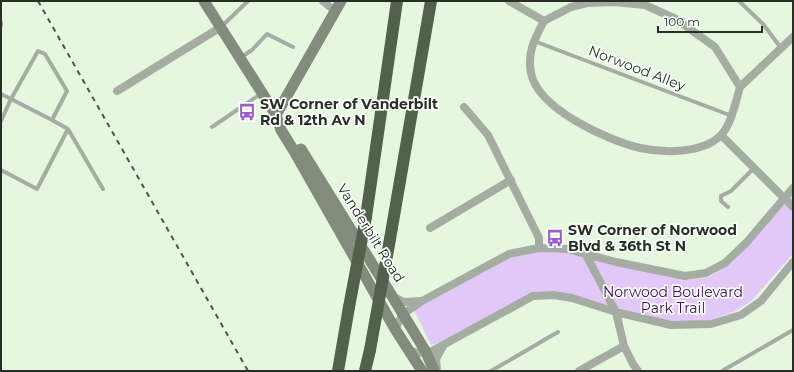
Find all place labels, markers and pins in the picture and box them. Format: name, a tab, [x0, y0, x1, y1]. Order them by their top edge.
place label: SW Corner of Vanderbilt Rd & 12th Av N	[260, 95, 438, 129]
bus stop icon: SW Corner of Vanderbilt Rd & 12th Av N	[237, 102, 257, 122]
place label: SW Corner of Norwood Blvd & 36th St N	[568, 221, 737, 255]
bus stop icon: SW Corner of Norwood Blvd & 36th St N	[545, 228, 565, 248]

